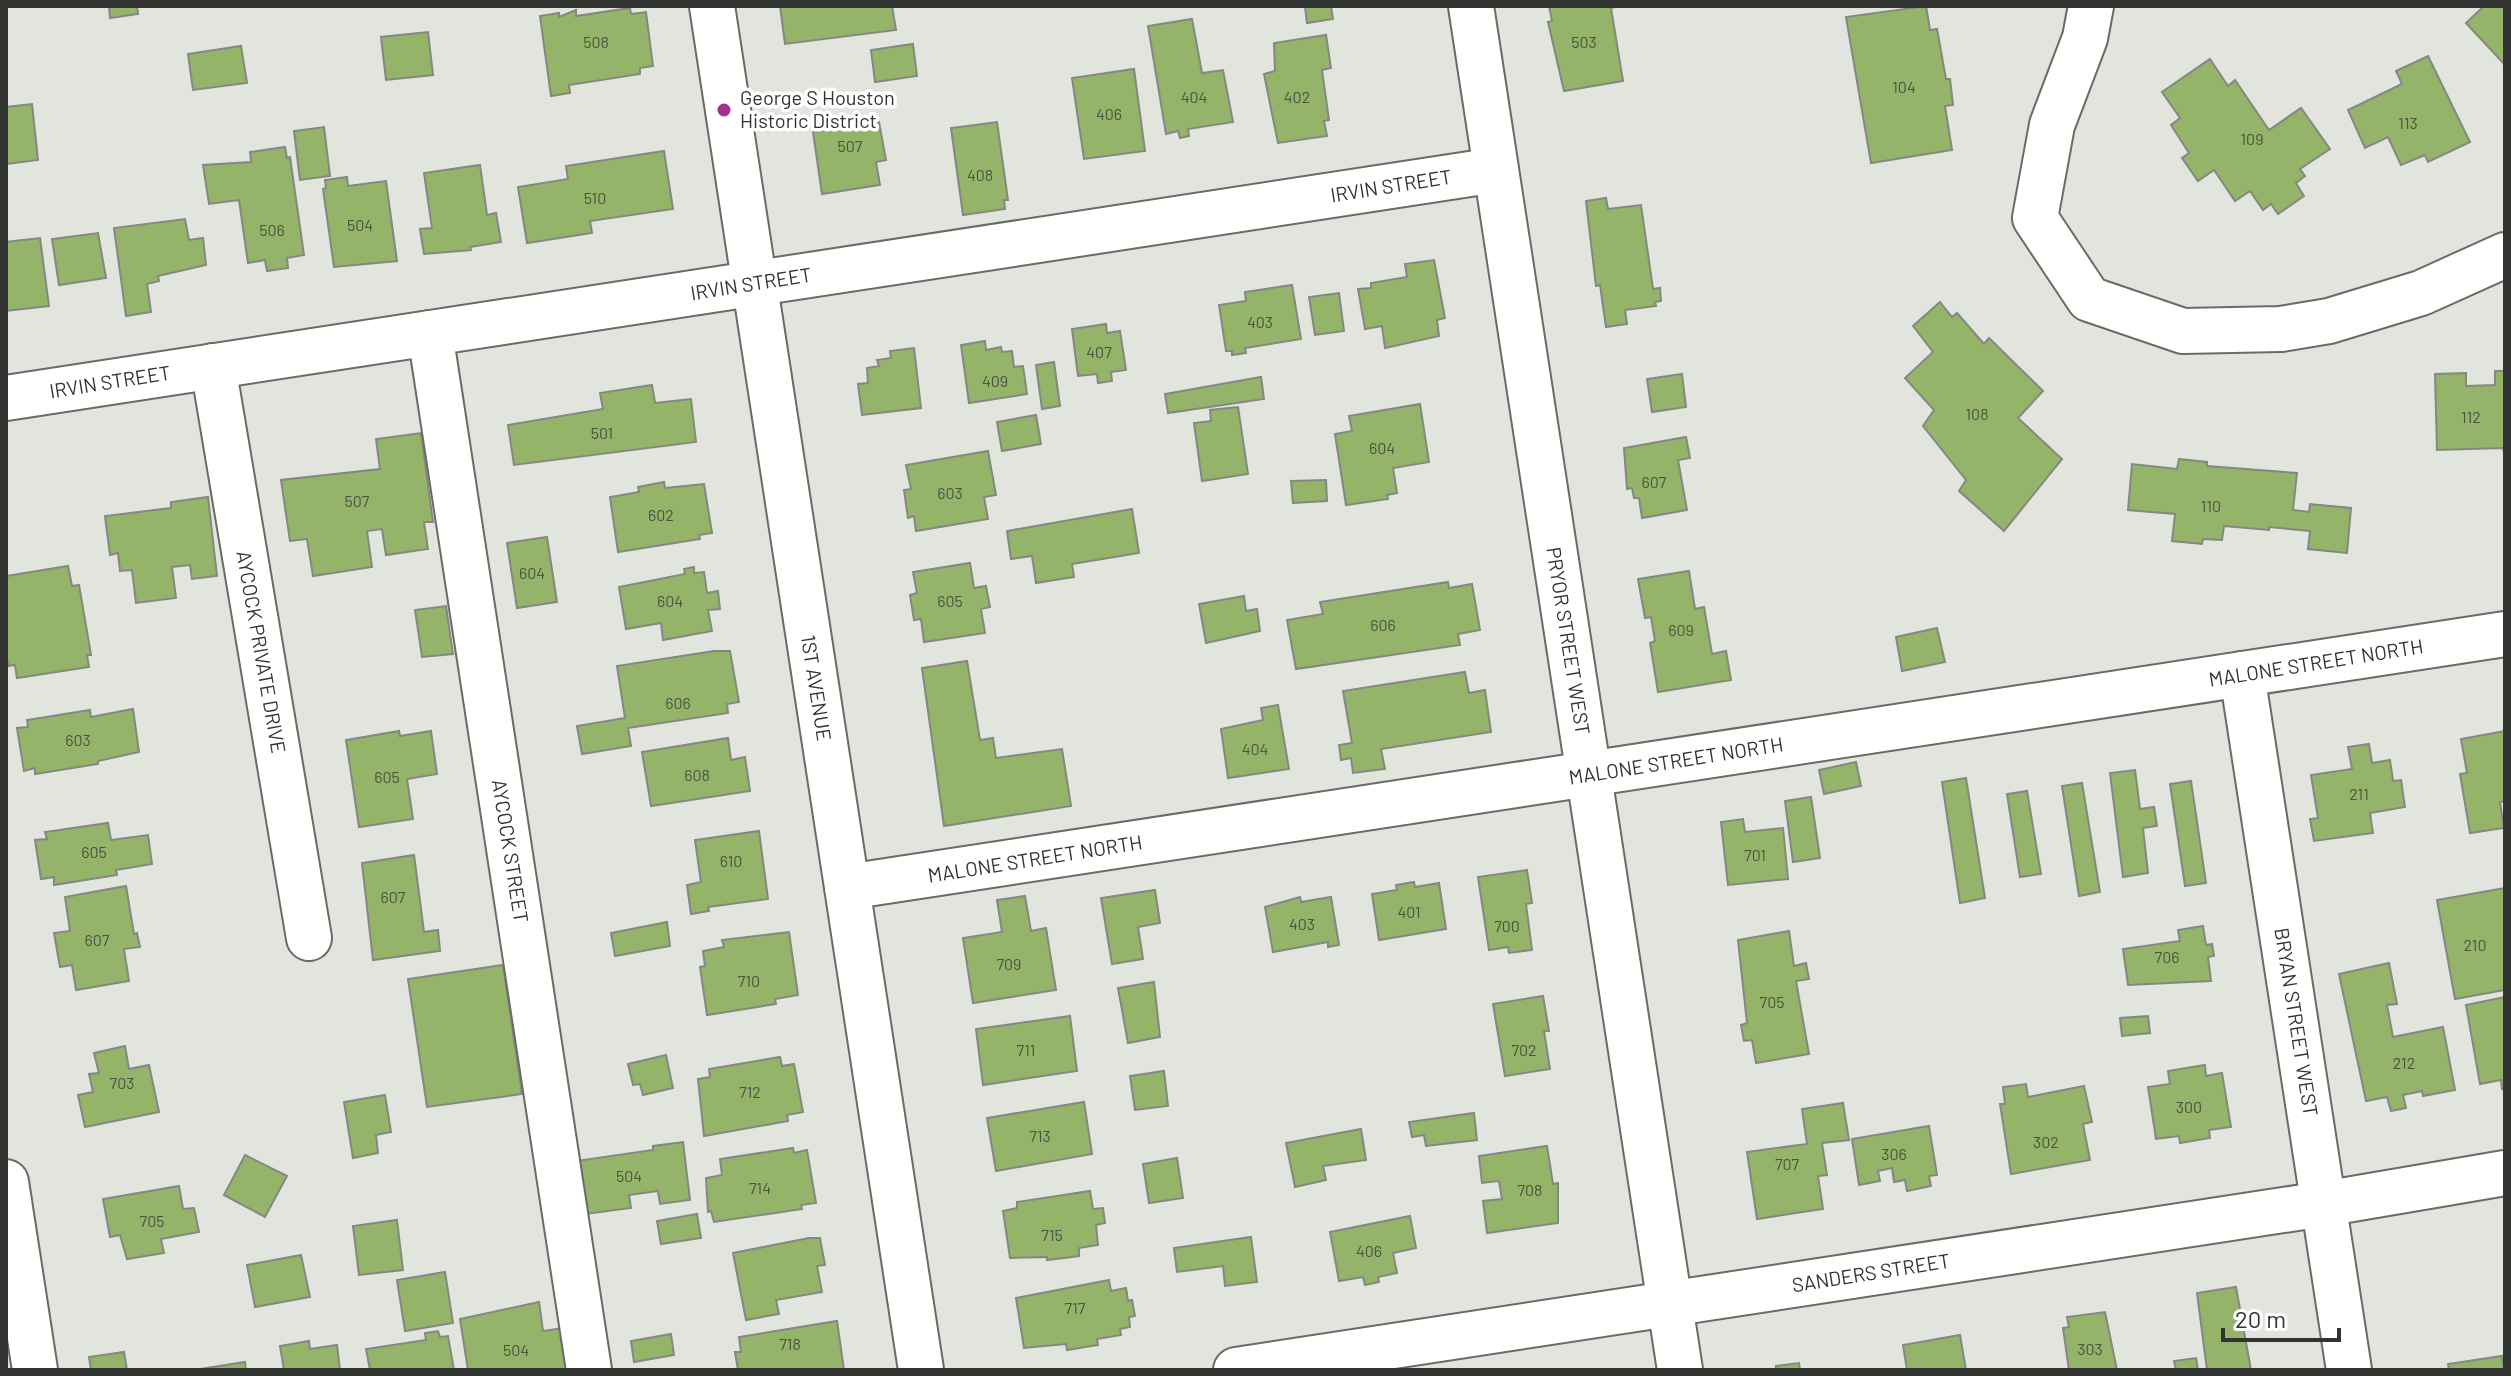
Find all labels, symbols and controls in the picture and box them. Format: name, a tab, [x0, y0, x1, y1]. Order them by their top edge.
house number: 508	[583, 32, 609, 51]
house number: 503	[1571, 32, 1597, 51]
house number: 104	[1892, 77, 1916, 96]
place label: George S Houston Historic District	[740, 85, 895, 132]
house number: 404	[1181, 87, 1207, 106]
house number: 402	[1284, 87, 1310, 106]
marker: George S Houston Historic District	[715, 101, 733, 119]
house number: 406	[1096, 104, 1122, 123]
house number: 113	[2398, 113, 2418, 132]
house number: 109	[2241, 129, 2263, 148]
house number: 507	[838, 136, 863, 155]
street label: IRVIN STREET	[1329, 164, 1453, 206]
house number: 408	[967, 165, 993, 184]
house number: 510	[584, 188, 606, 207]
house number: 504	[347, 215, 373, 234]
house number: 506	[259, 220, 285, 239]
street label: IRVIN STREET	[689, 262, 813, 304]
house number: 403	[1247, 312, 1273, 331]
house number: 407	[1086, 342, 1112, 361]
street label: IRVIN STREET	[48, 360, 172, 402]
house number: 409	[982, 371, 1008, 390]
house number: 108	[1966, 404, 1988, 423]
house number: 112	[2461, 407, 2481, 426]
house number: 501	[591, 423, 613, 442]
house number: 604	[1369, 438, 1395, 457]
house number: 607	[1642, 472, 1667, 491]
house number: 603	[937, 483, 963, 502]
house number: 507	[345, 491, 370, 510]
house number: 110	[2201, 496, 2221, 515]
house number: 602	[648, 505, 674, 524]
street label: PRYOR STREET WEST	[1542, 545, 1596, 736]
street label: AYCOCK PRIVATE DRIVE	[232, 549, 292, 755]
house number: 604	[519, 563, 545, 582]
house number: 604	[657, 591, 683, 610]
house number: 605	[937, 591, 963, 610]
house number: 606	[1370, 615, 1396, 634]
house number: 609	[1668, 620, 1694, 639]
street label: 1ST AVENUE	[797, 633, 837, 743]
street label: MALONE STREET NORTH	[2207, 633, 2425, 691]
house number: 606	[665, 693, 691, 712]
house number: 603	[65, 730, 91, 749]
street label: MALONE STREET NORTH	[1567, 731, 1785, 789]
house number: 404	[1242, 739, 1268, 758]
house number: 608	[684, 765, 710, 784]
house number: 605	[374, 767, 400, 786]
street label: AYCOCK STREET	[488, 777, 534, 924]
house number: 211	[2349, 784, 2369, 803]
street label: MALONE STREET NORTH	[926, 829, 1144, 887]
house number: 605	[81, 842, 107, 861]
house number: 701	[1744, 845, 1766, 864]
house number: 610	[720, 851, 742, 870]
house number: 607	[381, 887, 406, 906]
house number: 401	[1397, 902, 1421, 921]
house number: 403	[1289, 914, 1315, 933]
house number: 700	[1494, 916, 1520, 935]
street label: BRYAN STREET WEST	[2270, 926, 2324, 1118]
house number: 607	[85, 930, 110, 949]
house number: 210	[2464, 935, 2487, 954]
house number: 706	[2155, 947, 2179, 966]
house number: 709	[997, 954, 1021, 973]
house number: 710	[738, 971, 760, 990]
house number: 705	[1760, 992, 1784, 1011]
house number: 711	[1017, 1040, 1035, 1059]
house number: 702	[1511, 1040, 1537, 1059]
house number: 212	[2393, 1053, 2415, 1072]
house number: 703	[110, 1073, 134, 1092]
house number: 712	[739, 1082, 761, 1101]
house number: 300	[2176, 1097, 2202, 1116]
house number: 713	[1029, 1126, 1051, 1145]
house number: 302	[2033, 1132, 2059, 1151]
house number: 306	[1881, 1144, 1907, 1163]
house number: 707	[1775, 1154, 1800, 1173]
house number: 504	[616, 1166, 642, 1185]
house number: 714	[749, 1178, 771, 1197]
house number: 708	[1518, 1180, 1542, 1199]
house number: 705	[140, 1211, 164, 1230]
house number: 715	[1041, 1225, 1063, 1244]
house number: 406	[1356, 1241, 1382, 1260]
street label: SANDERS STREET	[1790, 1248, 1952, 1296]
scale bar	[2223, 1292, 2339, 1342]
house number: 717	[1065, 1298, 1086, 1317]
text: 20 m	[2235, 1304, 2286, 1333]
house number: 718	[779, 1334, 801, 1353]
house number: 303	[2077, 1339, 2103, 1358]
house number: 504	[503, 1340, 529, 1359]

